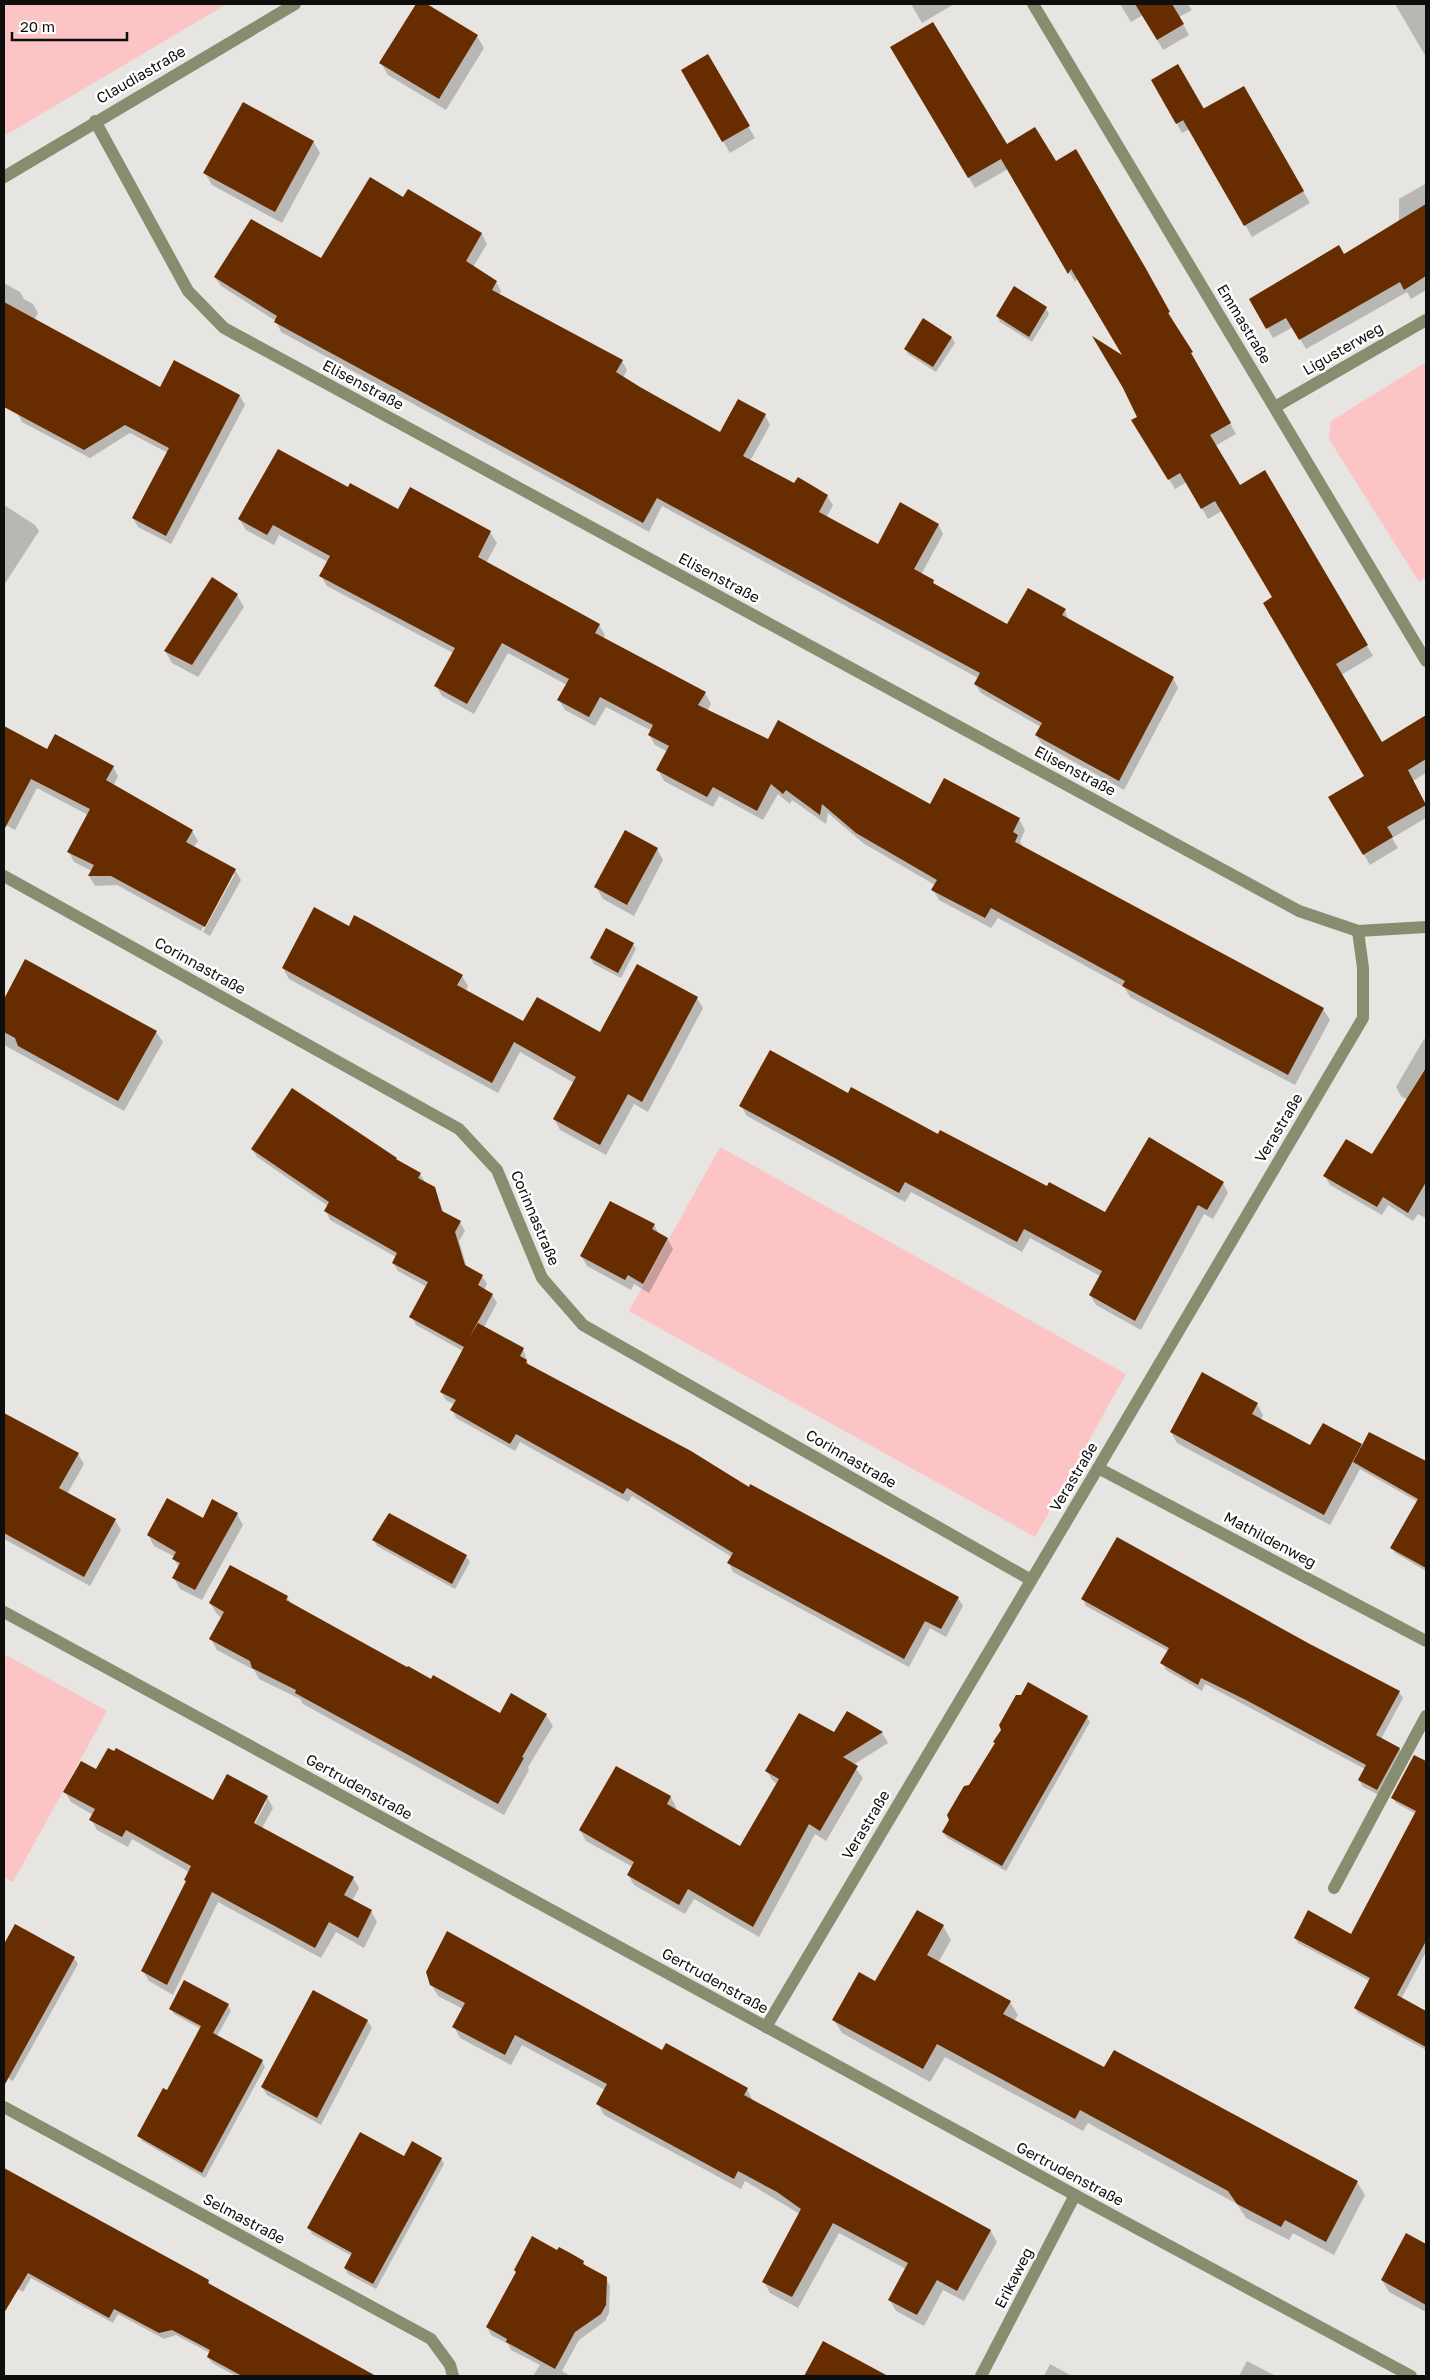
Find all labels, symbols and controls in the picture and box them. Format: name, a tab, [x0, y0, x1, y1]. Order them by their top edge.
scale bar	[12, 10, 128, 42]
text: 20 m	[20, 17, 55, 35]
street label: Claudiastraße	[93, 41, 188, 107]
street label: Emmastraße	[1214, 280, 1276, 367]
street label: Ligusterweg	[1299, 318, 1386, 378]
street label: Elisenstraße	[320, 355, 407, 413]
street label: Elisenstraße	[676, 548, 763, 606]
street label: Elisenstraße	[1032, 741, 1119, 799]
street label: Corinnastraße	[152, 933, 250, 998]
street label: Verastraße	[1250, 1089, 1306, 1165]
street label: Corinnastraße	[508, 1167, 564, 1268]
street label: Corinnastraße	[803, 1425, 900, 1491]
street label: Verastraße	[1045, 1438, 1101, 1514]
street label: Mathildenweg	[1221, 1507, 1320, 1571]
street label: Gertrudenstraße	[303, 1749, 416, 1823]
street label: Verastraße	[837, 1786, 893, 1862]
street label: Gertrudenstraße	[659, 1943, 772, 2017]
street label: Gertrudenstraße	[1014, 2137, 1128, 2209]
street label: Selmastraße	[200, 2189, 289, 2247]
street label: Erikaweg	[990, 2244, 1036, 2311]

